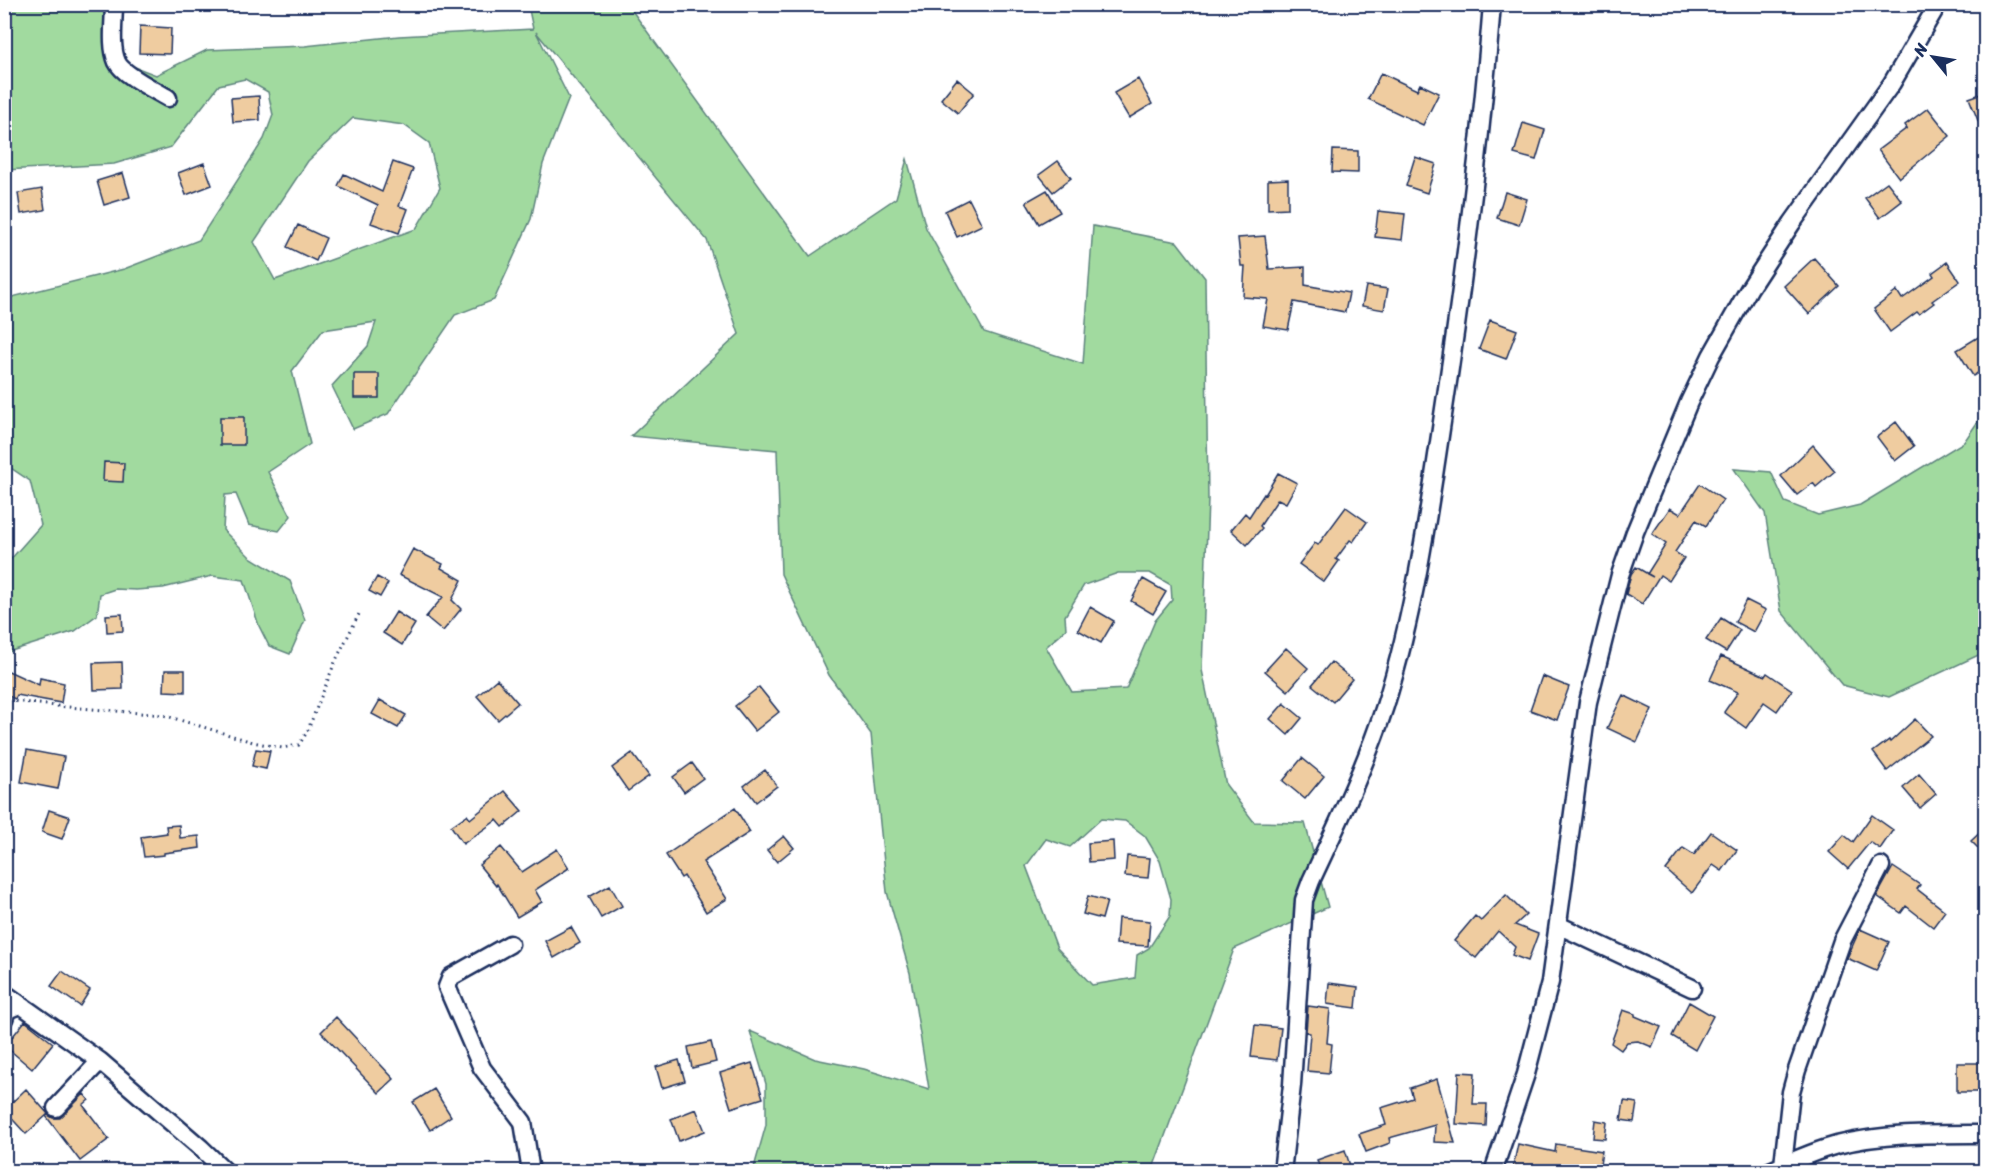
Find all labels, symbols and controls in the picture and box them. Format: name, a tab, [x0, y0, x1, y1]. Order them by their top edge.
north arrow	[1903, 27, 1963, 87]
text: N	[1905, 37, 1936, 63]

